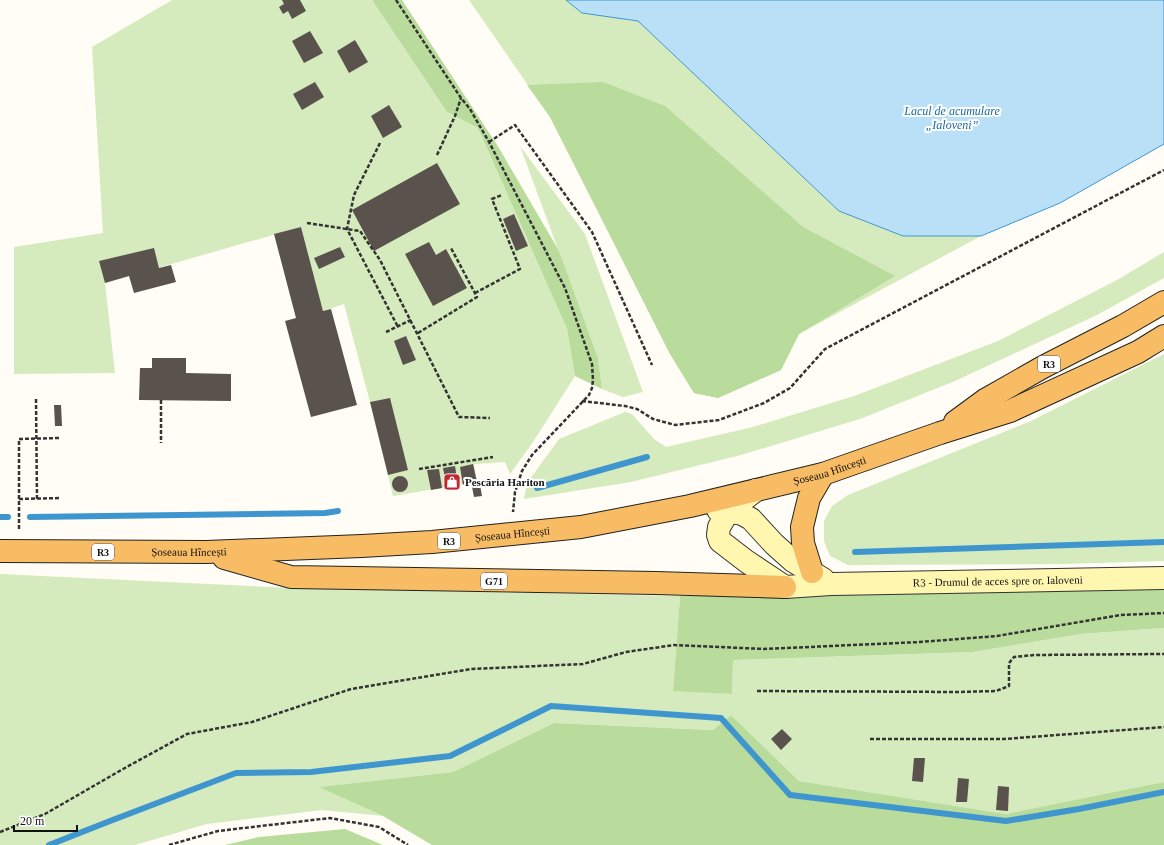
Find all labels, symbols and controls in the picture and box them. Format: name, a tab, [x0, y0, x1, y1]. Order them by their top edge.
water label: Lacul de acumulare „Ialoveni”	[903, 104, 1000, 132]
road number: R3	[1038, 356, 1060, 372]
street label: Șoseaua Hîncești	[792, 453, 867, 487]
shop icon: Pescăria Hariton	[442, 472, 462, 492]
place label: Pescăria Hariton	[465, 476, 545, 488]
street label: Șoseaua Hîncești	[474, 524, 551, 544]
road number: R3	[438, 533, 460, 549]
road number: R3	[92, 544, 114, 560]
street label: Șoseaua Hîncești	[151, 545, 227, 558]
road number: G71	[481, 573, 507, 589]
street label: R3 - Drumul de acces spre or. Ialoveni	[913, 573, 1083, 589]
scale bar	[14, 807, 77, 833]
text: 20 m	[20, 814, 45, 828]

